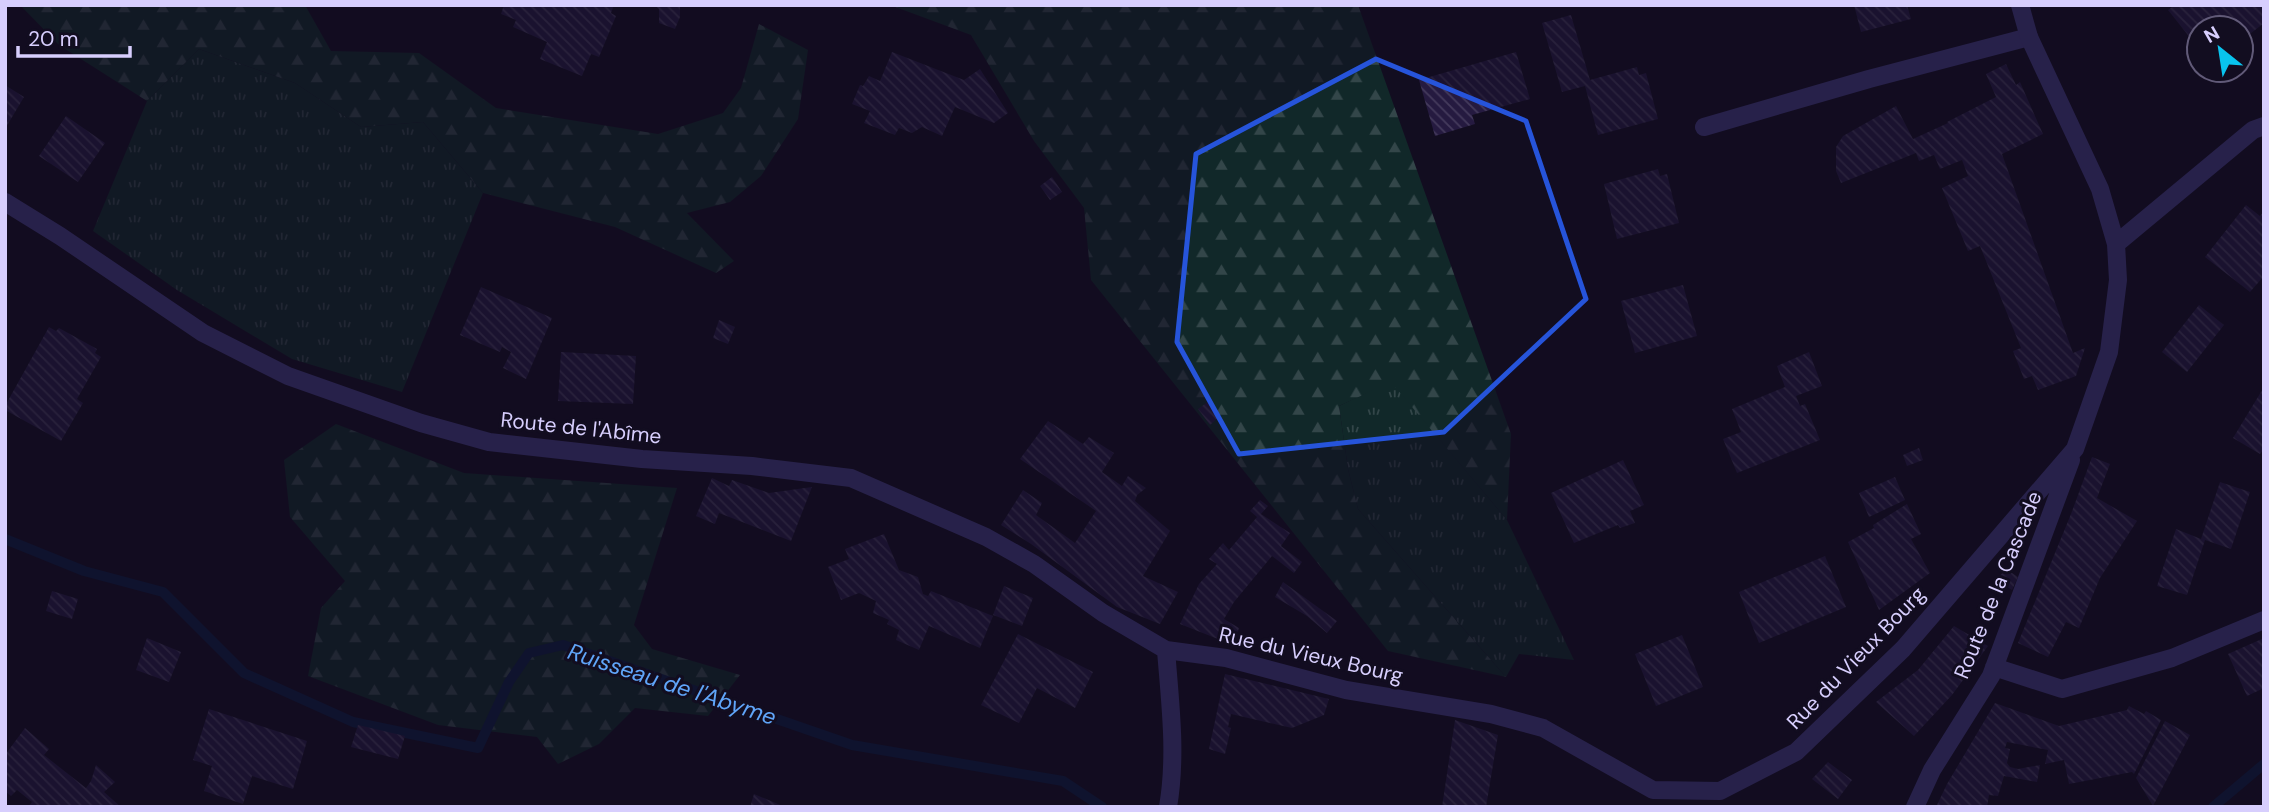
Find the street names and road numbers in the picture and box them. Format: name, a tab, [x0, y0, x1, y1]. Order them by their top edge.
street label: Route de l'Abîme	[499, 406, 663, 450]
street label: Route de la Cascade	[1948, 487, 2048, 683]
street label: Rue du Vieux Bourg	[1781, 580, 1932, 735]
street label: Rue du Vieux Bourg	[1216, 620, 1406, 690]

